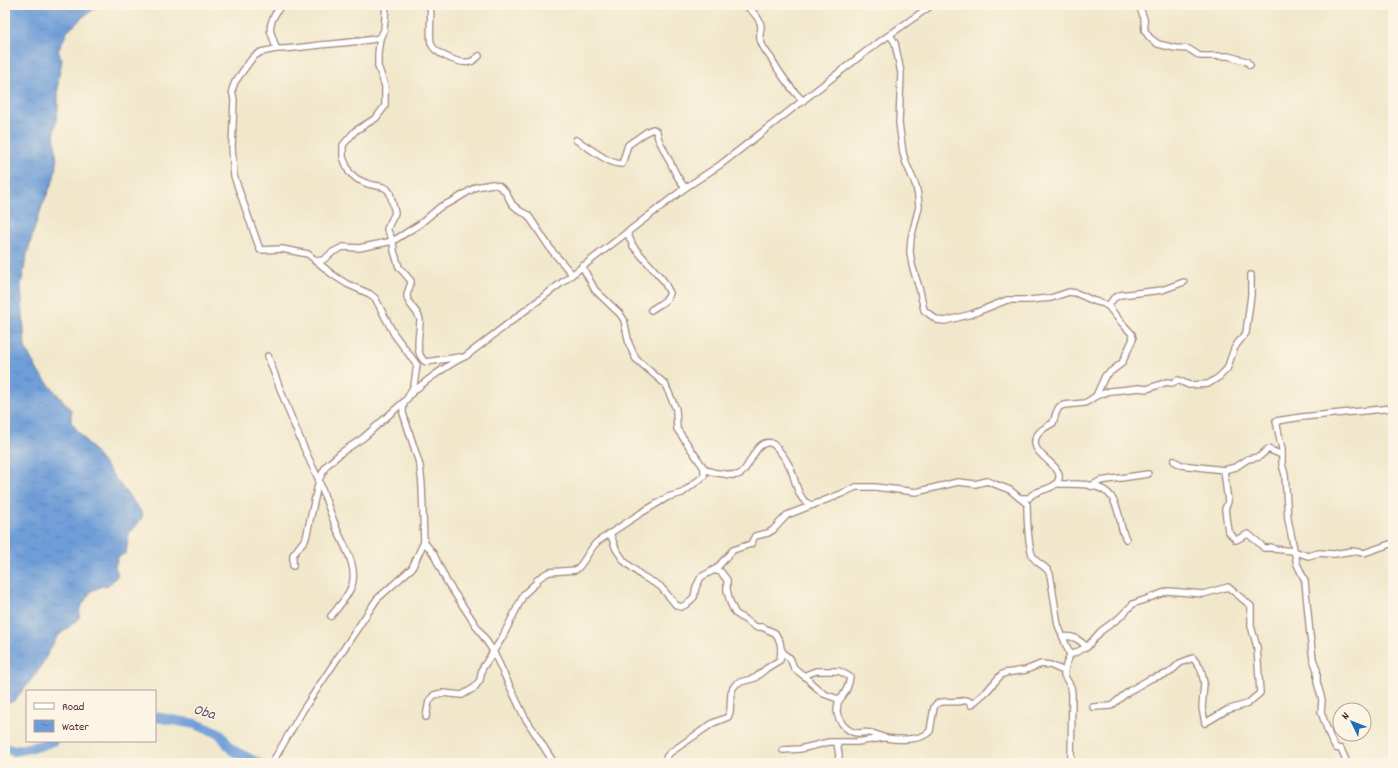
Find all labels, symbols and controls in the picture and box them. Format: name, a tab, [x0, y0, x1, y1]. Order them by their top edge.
legend	[26, 690, 156, 742]
text: Road	[62, 699, 84, 716]
water label: Oba	[190, 699, 219, 727]
north arrow	[1332, 702, 1372, 742]
text: N	[1338, 709, 1354, 724]
text: Water	[62, 719, 89, 736]

